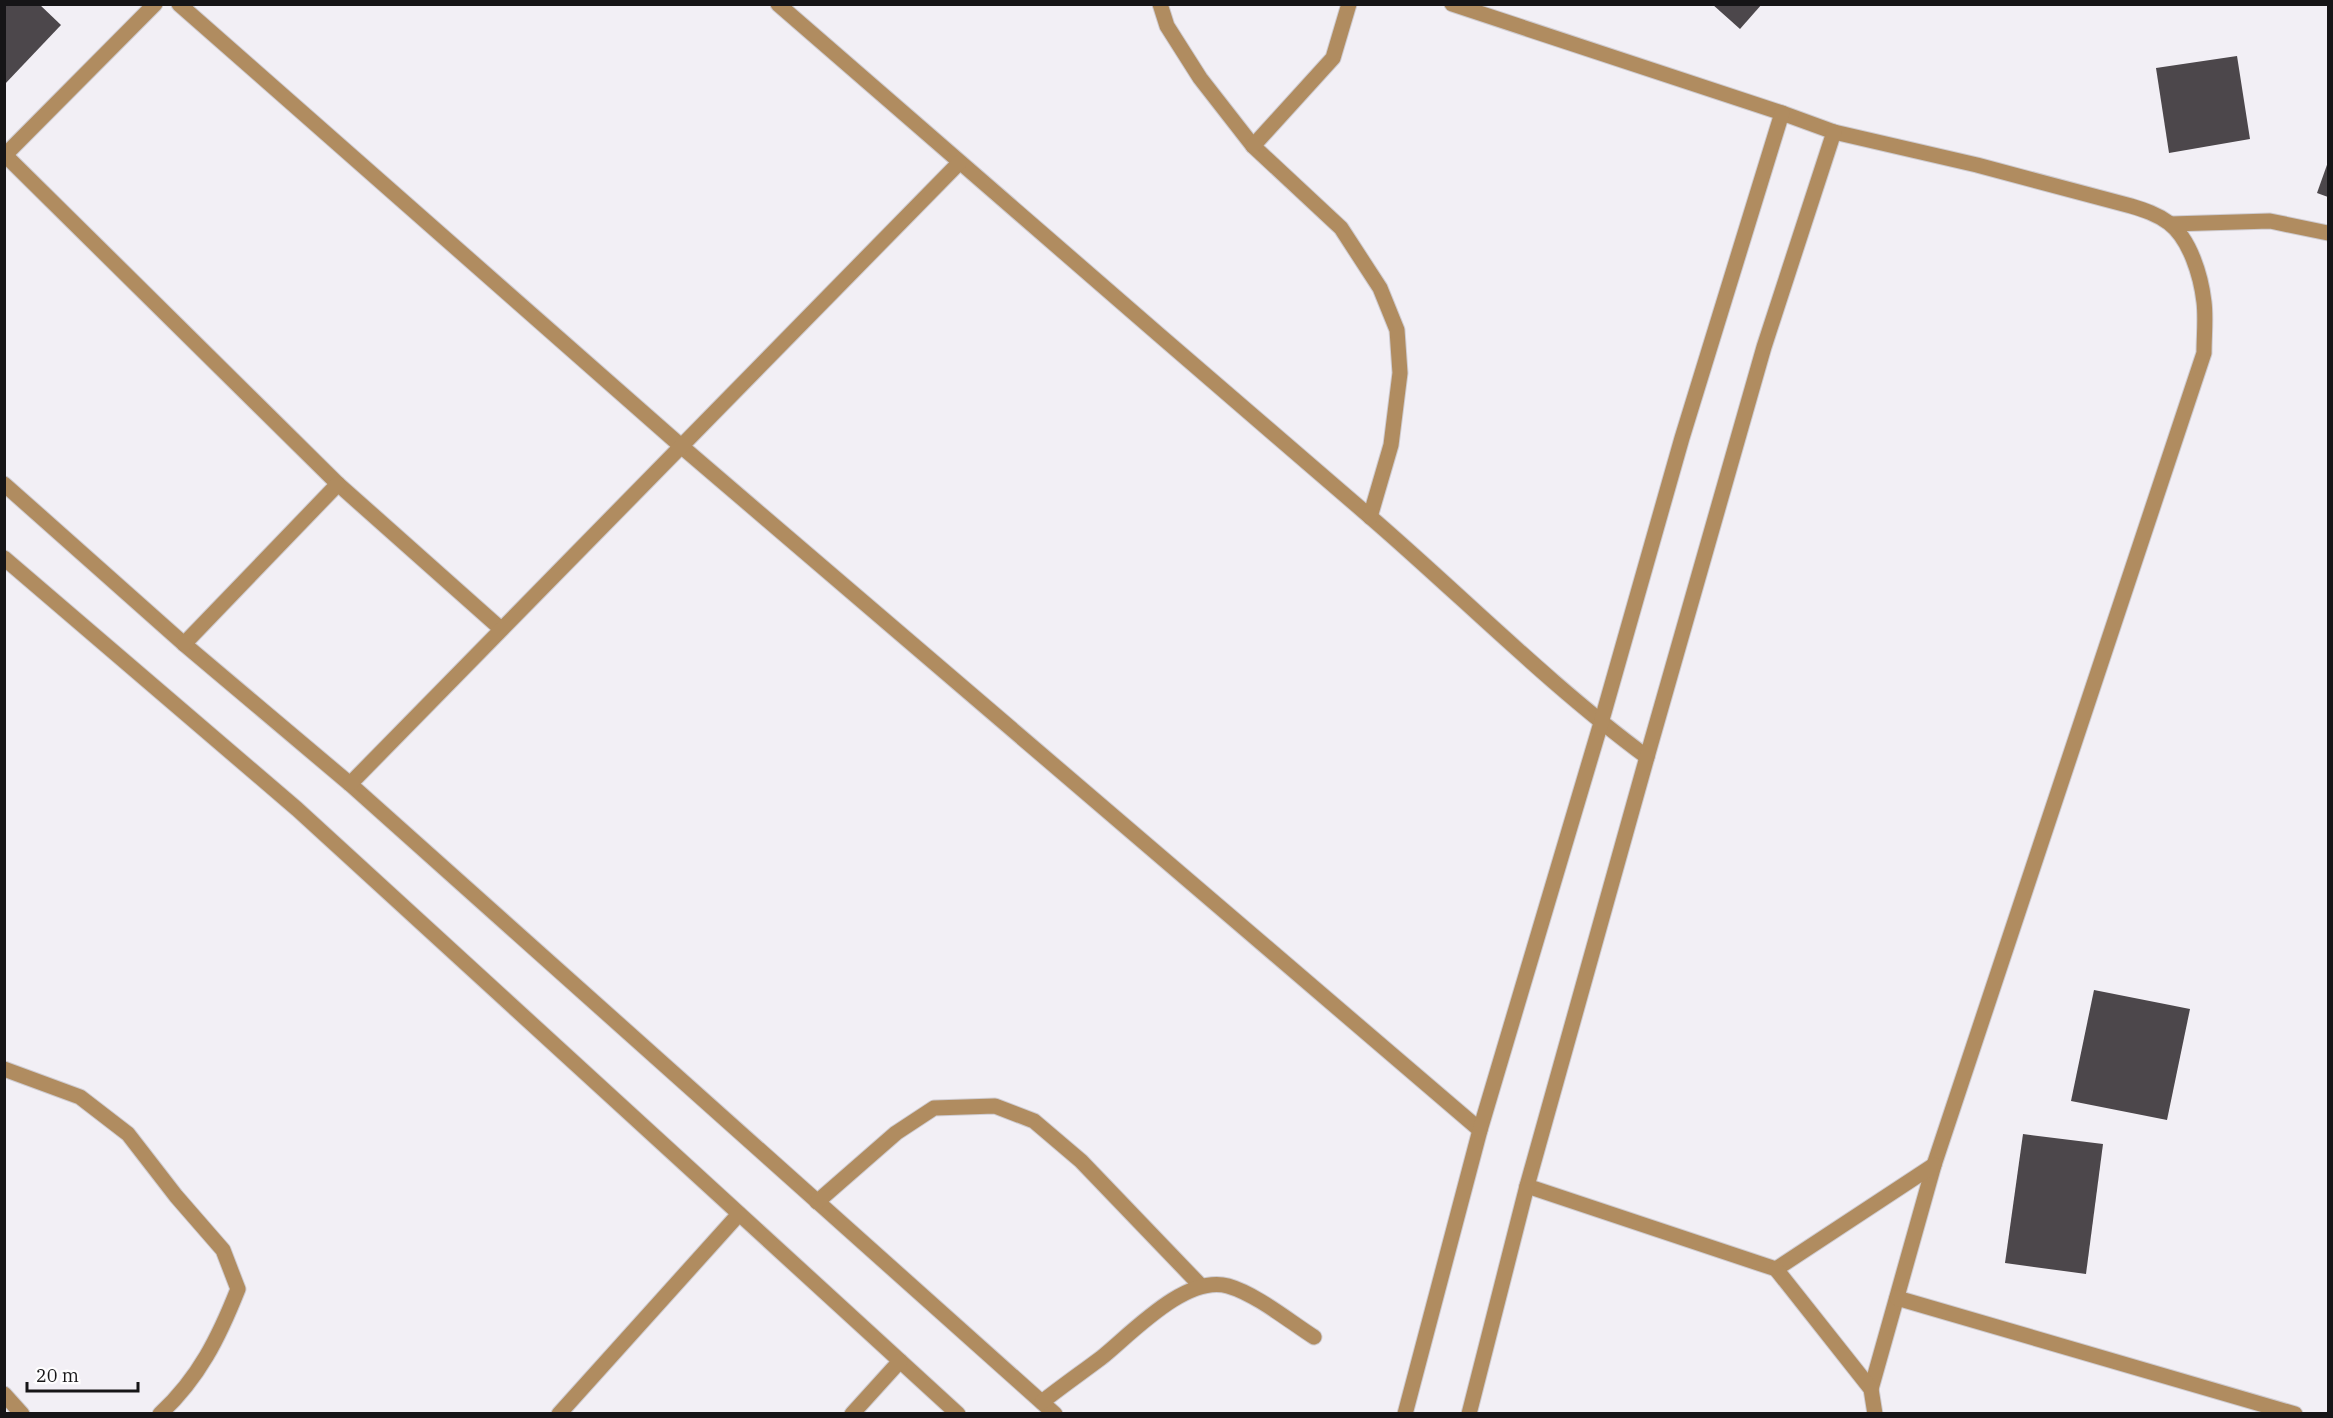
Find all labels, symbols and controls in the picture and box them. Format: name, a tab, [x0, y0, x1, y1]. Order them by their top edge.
scale bar	[27, 1355, 138, 1393]
text: 20 m	[36, 1364, 79, 1387]

